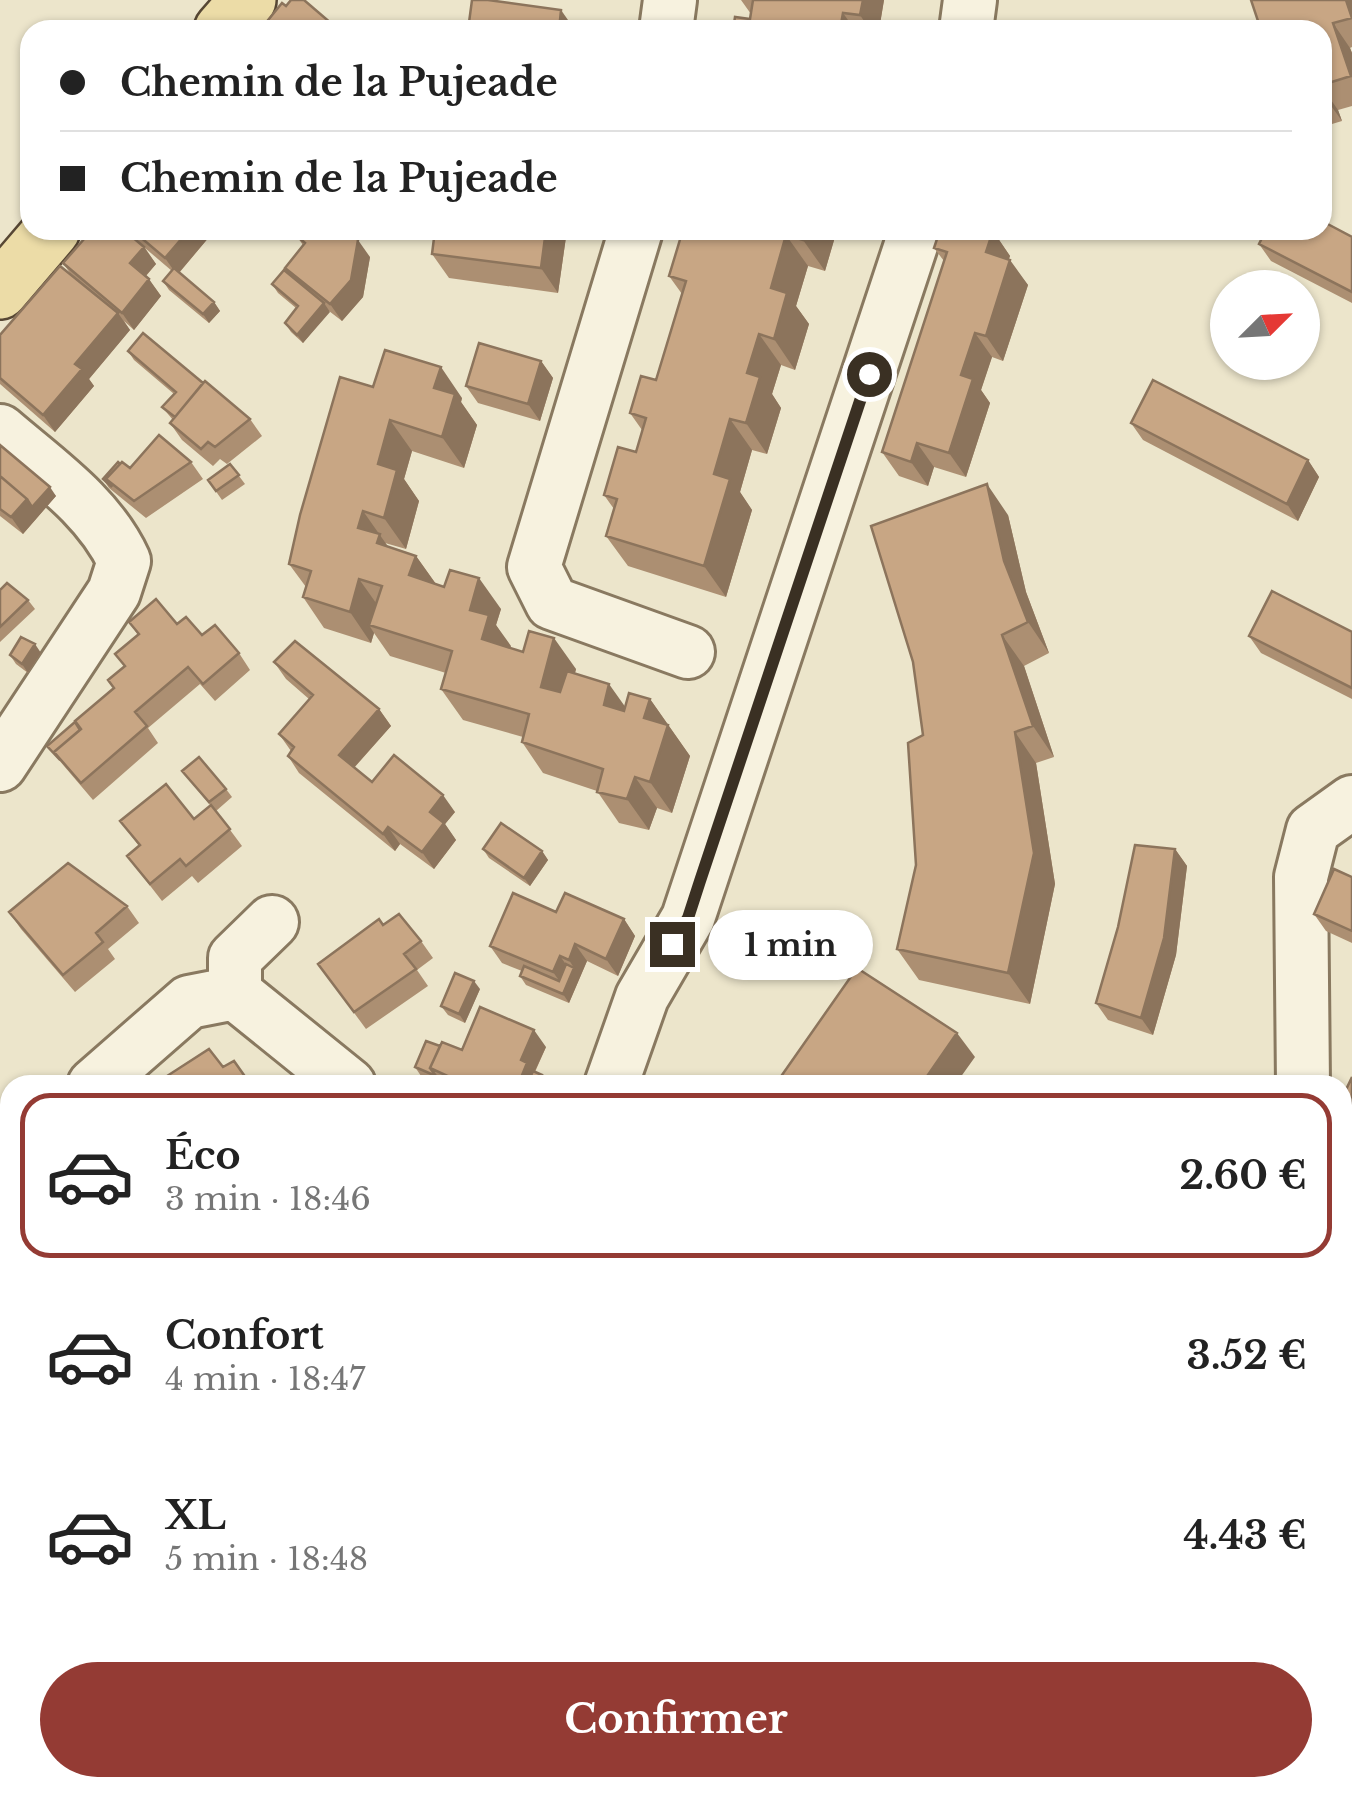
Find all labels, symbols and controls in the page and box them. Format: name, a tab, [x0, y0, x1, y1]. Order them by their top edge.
text: Chemin de la Pujeade	[120, 59, 558, 106]
text: Chemin de la Pujeade	[120, 155, 558, 202]
north arrow	[1210, 270, 1320, 380]
map controls	[1210, 270, 1320, 380]
route start	[847, 352, 892, 397]
callout: 1 min	[707, 909, 872, 979]
route end	[650, 922, 695, 967]
text: 1 min	[744, 925, 837, 965]
icon: car	[45, 1131, 135, 1221]
text: Éco	[165, 1132, 241, 1179]
text: 2.60 €	[1180, 1152, 1307, 1199]
text: 3 min · 18:46	[165, 1179, 371, 1219]
icon: car	[45, 1311, 135, 1401]
text: Confort	[165, 1312, 324, 1359]
text: 3.52 €	[1187, 1332, 1307, 1379]
text: 4 min · 18:47	[165, 1359, 365, 1399]
icon: car	[45, 1491, 135, 1581]
text: XL	[165, 1492, 226, 1539]
text: 4.43 €	[1183, 1512, 1307, 1559]
text: 5 min · 18:48	[165, 1539, 368, 1579]
button: Confirmer	[40, 1662, 1312, 1777]

